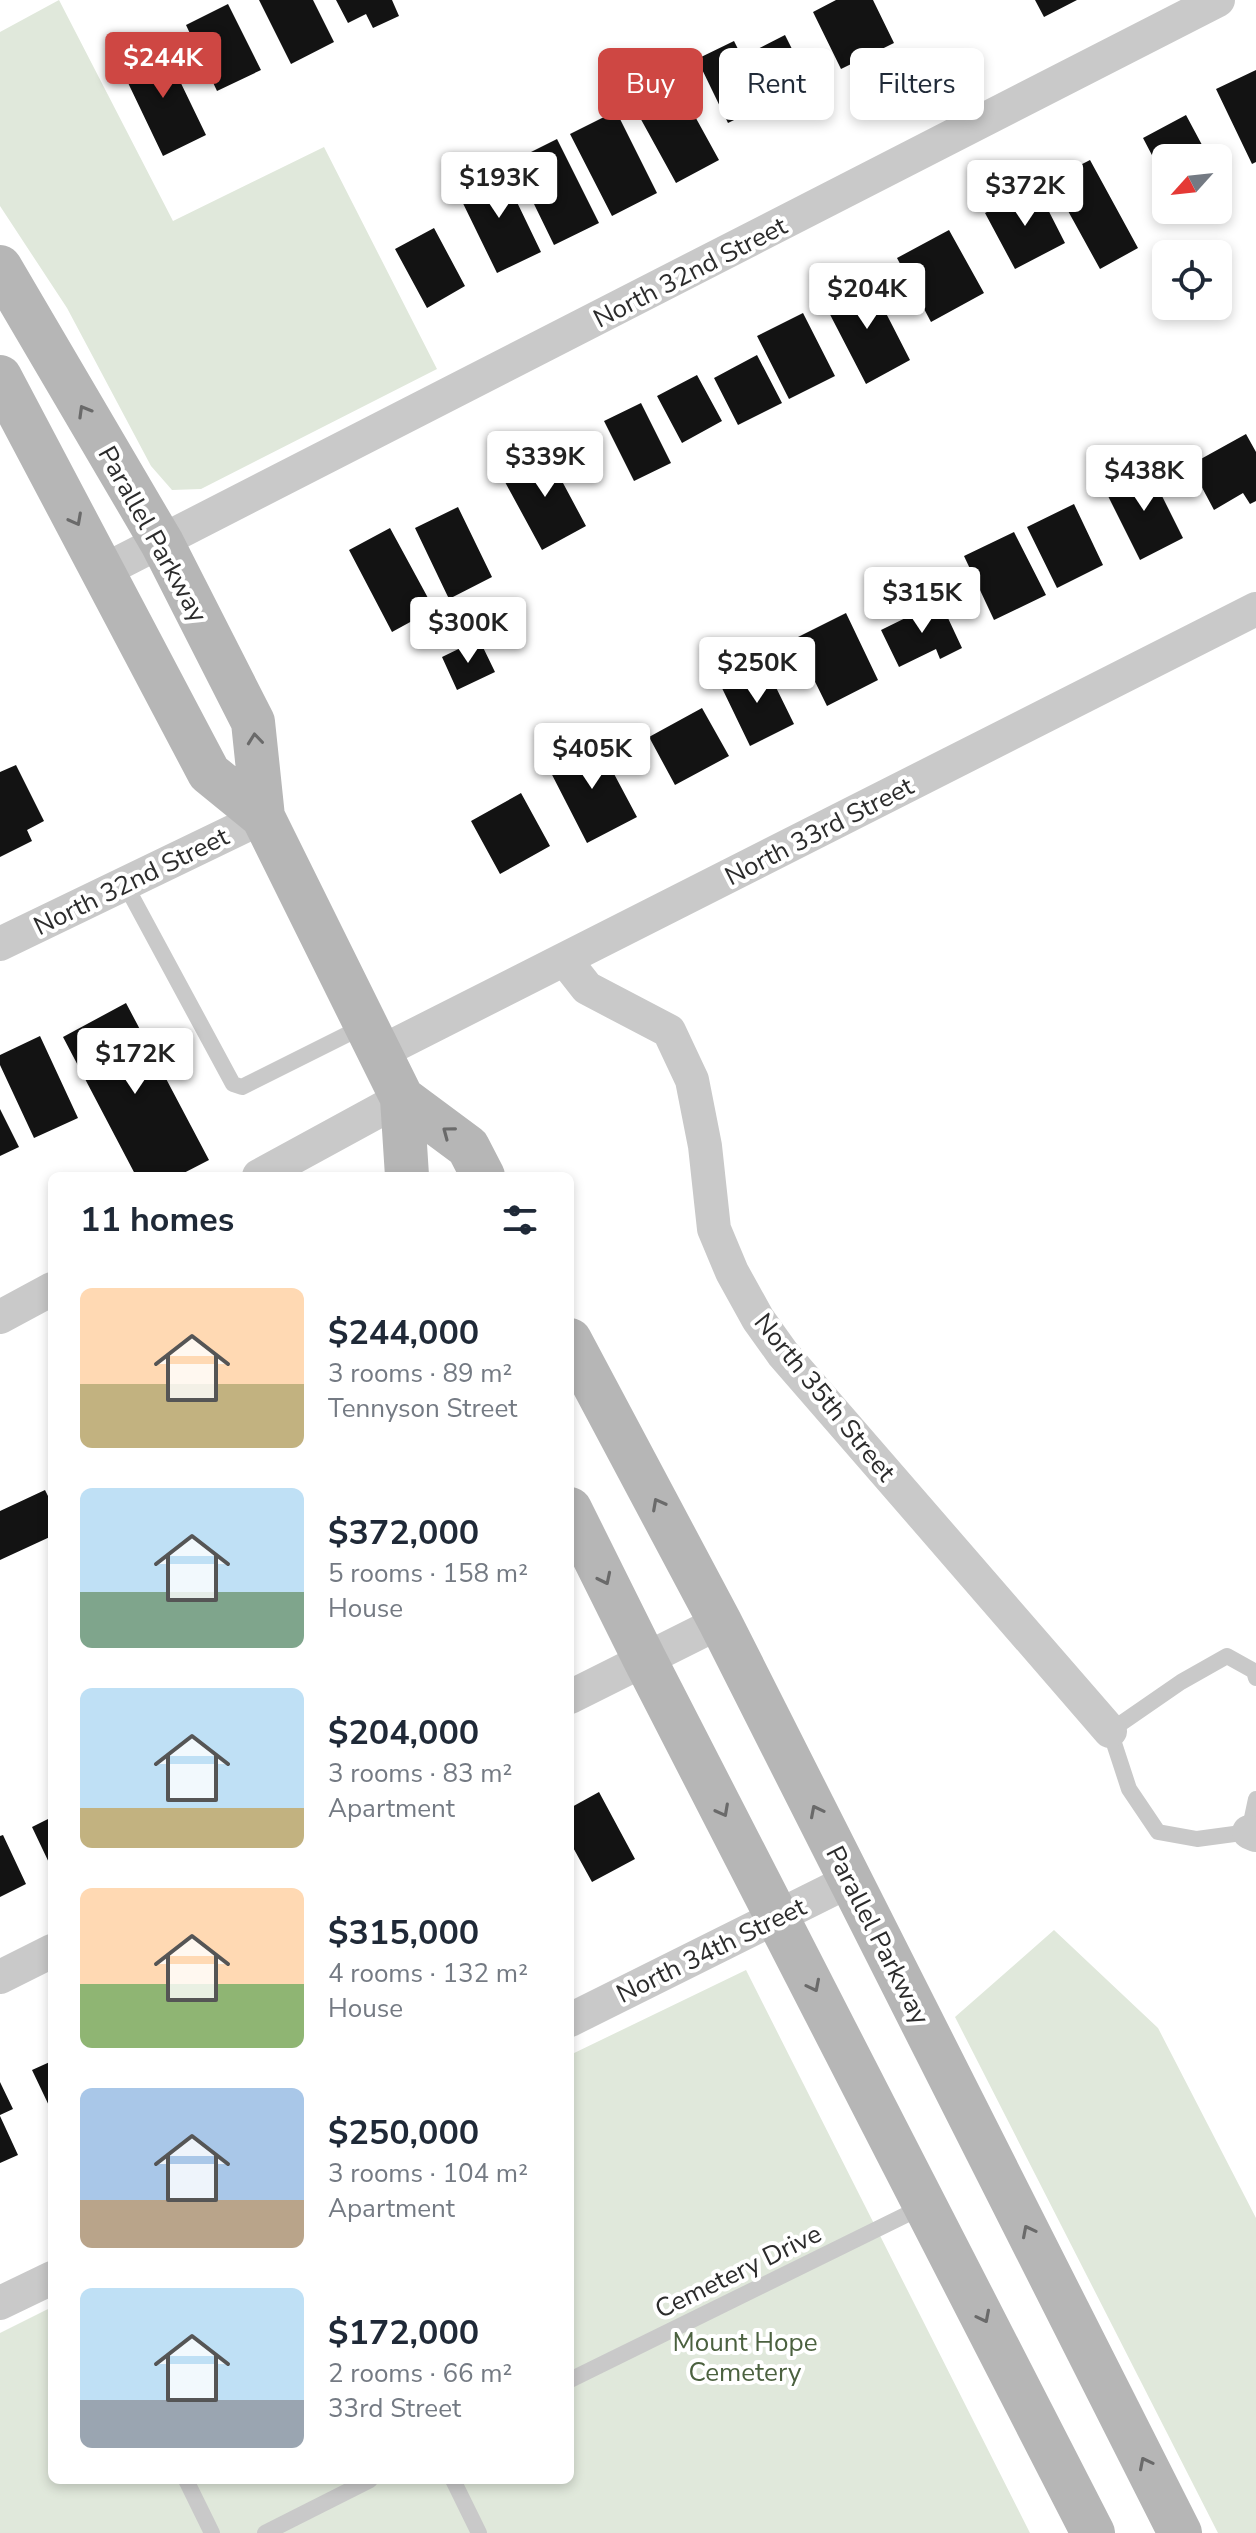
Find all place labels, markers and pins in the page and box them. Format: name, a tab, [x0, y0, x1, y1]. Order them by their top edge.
pin: $244K	[107, 32, 219, 100]
pin: $193K	[443, 152, 555, 220]
pin: $372K	[969, 160, 1081, 228]
pin: $204K	[811, 263, 923, 331]
pin: $339K	[489, 431, 601, 499]
pin: $438K	[1088, 445, 1200, 513]
pin: $315K	[866, 567, 978, 635]
pin: $300K	[412, 597, 524, 665]
pin: $250K	[701, 637, 813, 705]
pin: $405K	[536, 723, 648, 791]
pin: $172K	[79, 1028, 191, 1096]

